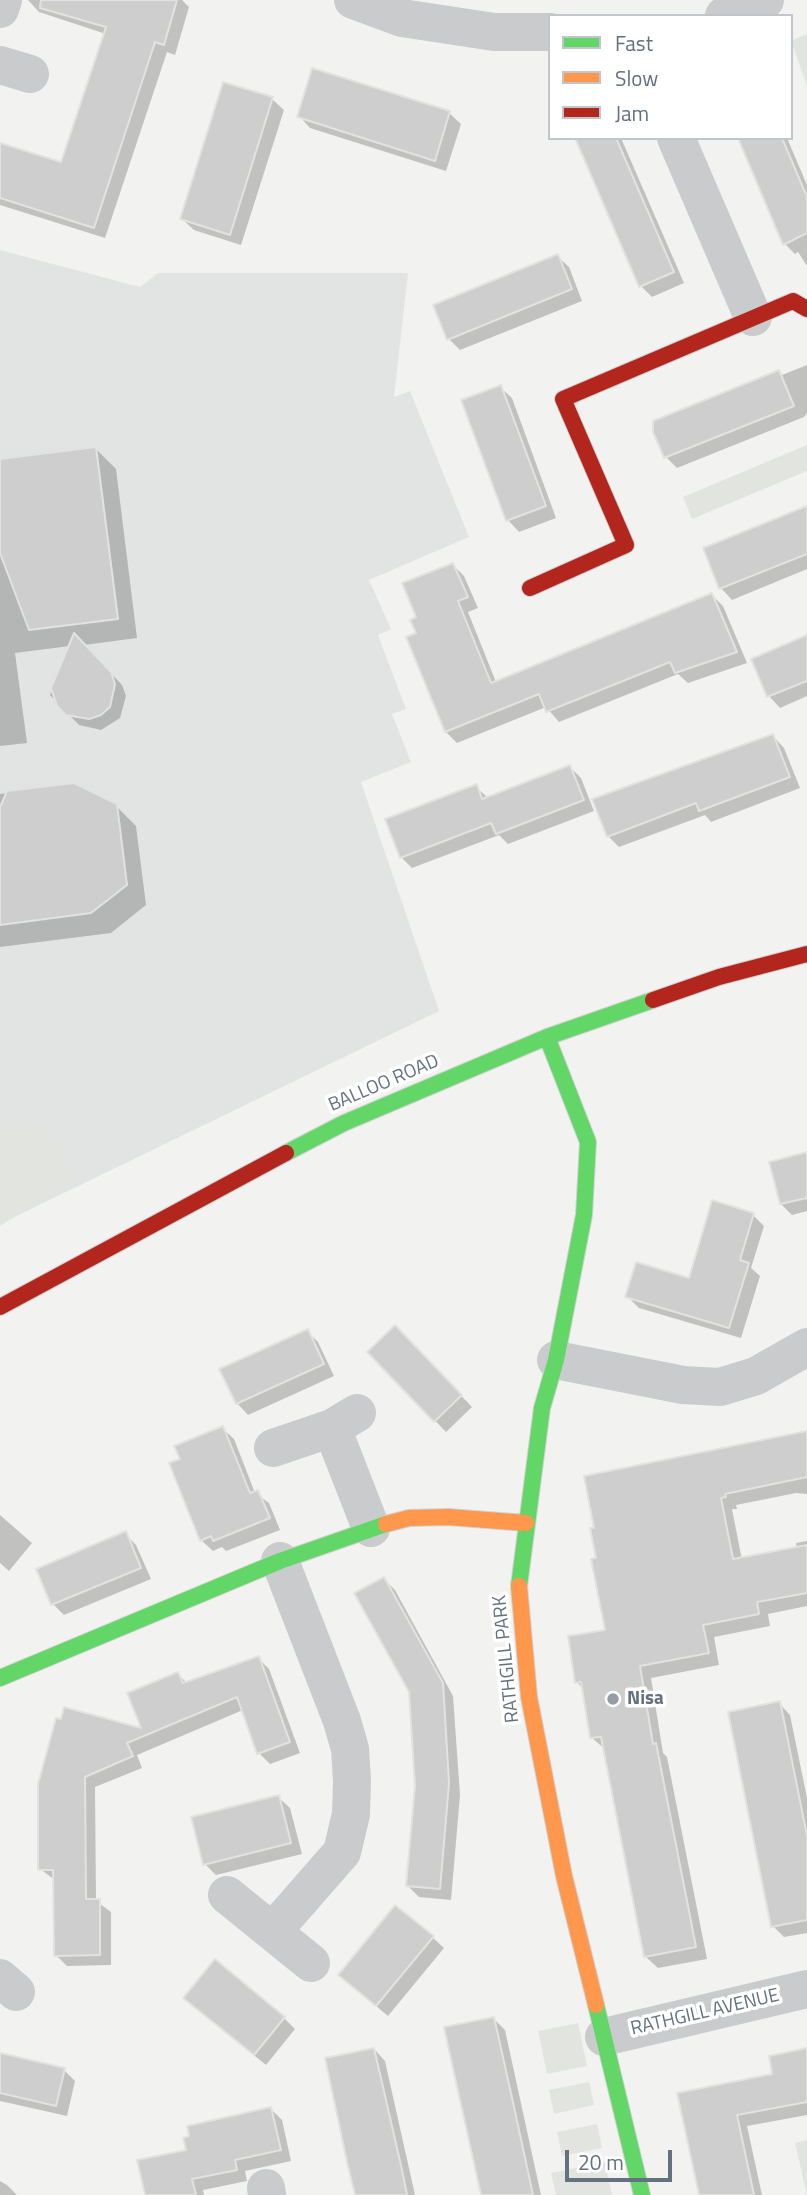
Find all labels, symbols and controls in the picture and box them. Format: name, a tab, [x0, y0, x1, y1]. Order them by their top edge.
legend	[548, 14, 793, 140]
text: Fast	[615, 27, 653, 59]
text: Slow	[615, 62, 658, 94]
text: Jam	[615, 97, 649, 129]
street label: BALLOO ROAD	[325, 1051, 443, 1117]
street label: RATHGILL PARK	[489, 1594, 525, 1724]
place label: Nisa	[627, 1688, 664, 1710]
marker: Nisa	[605, 1691, 621, 1707]
street label: RATHGILL AVENUE	[629, 1985, 781, 2041]
scale bar	[569, 2136, 676, 2180]
text: 20 m	[578, 2146, 624, 2178]

